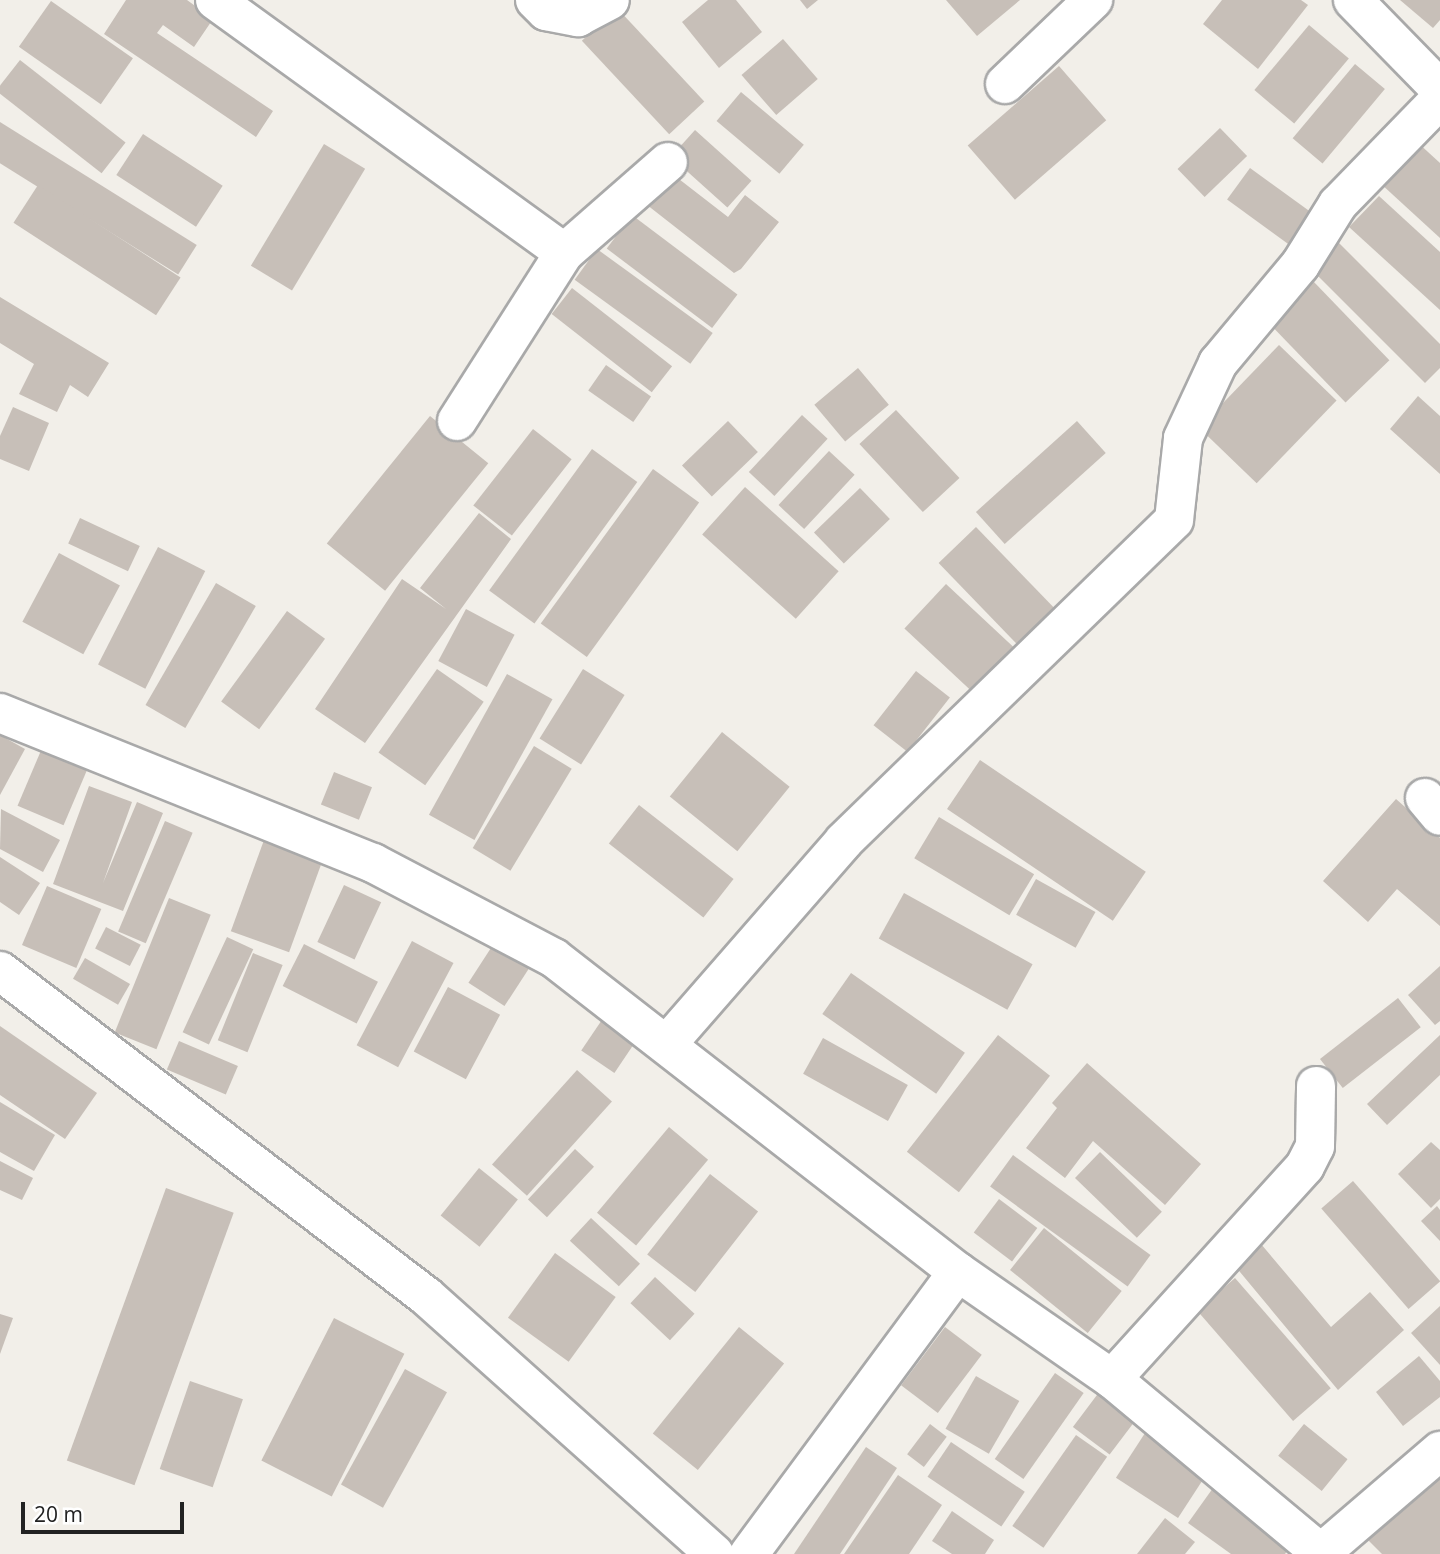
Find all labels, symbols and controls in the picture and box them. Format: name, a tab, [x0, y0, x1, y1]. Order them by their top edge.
scale bar	[24, 1488, 187, 1532]
text: 20 m	[34, 1500, 83, 1528]

